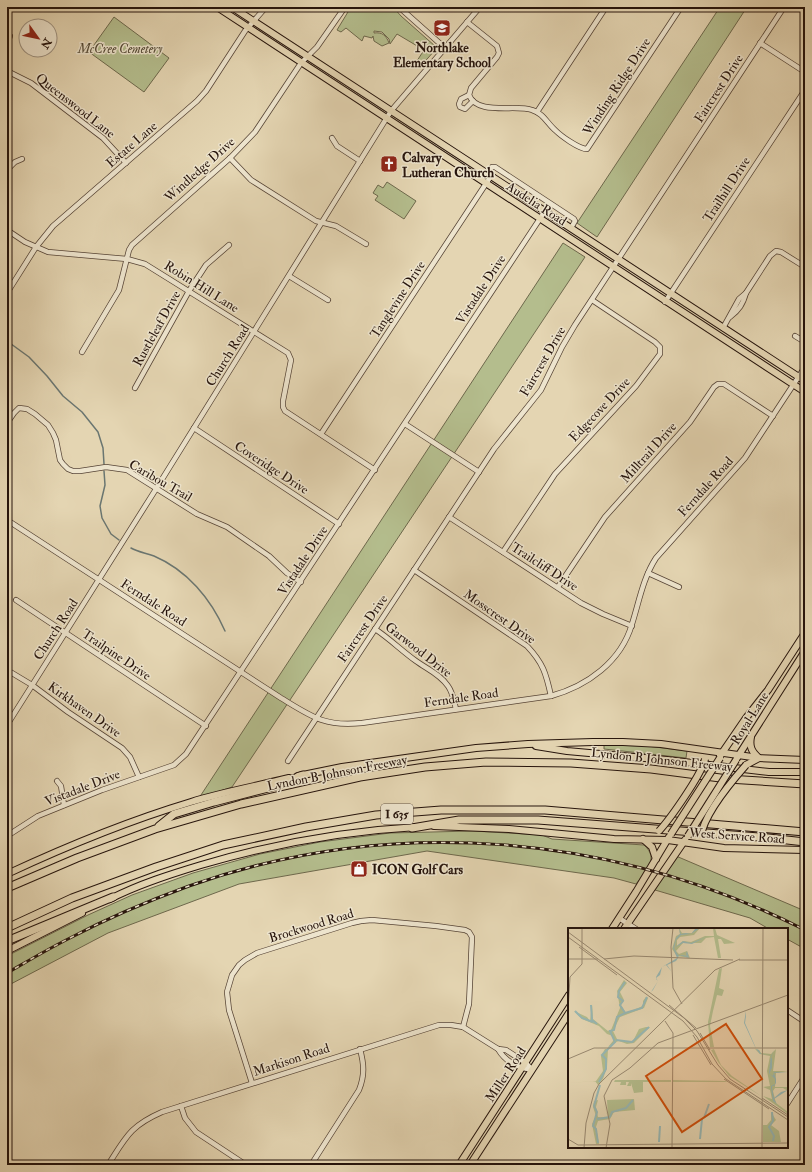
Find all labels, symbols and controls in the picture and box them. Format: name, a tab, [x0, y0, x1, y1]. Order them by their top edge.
north arrow	[18, 18, 58, 58]
school or university icon: Northlake Elementary School	[432, 18, 452, 38]
text: N	[37, 35, 55, 52]
street label: Winding Ridge Drive	[579, 35, 654, 139]
place label: Northlake Elementary School	[393, 40, 492, 72]
park label: McCree Cemetery	[77, 41, 163, 57]
street label: Faircrest Drive	[691, 51, 747, 126]
street label: Queenswood Lane	[33, 70, 119, 142]
street label: Estate Lane	[103, 118, 161, 171]
street label: Windledge Drive	[160, 134, 239, 206]
place label: Calvary Lutheran Church	[402, 150, 494, 181]
street label: Trailhill Drive	[700, 153, 754, 225]
church icon: Calvary Lutheran Church	[379, 154, 399, 174]
street label: Audelia Road	[502, 178, 570, 230]
street label: Vistadale Drive	[452, 251, 510, 327]
street label: Tanglevine Drive	[367, 257, 429, 341]
street label: Robin Hill Lane	[161, 258, 242, 316]
street label: Rustleleaf Drive	[130, 287, 185, 369]
street label: Church Road	[203, 321, 253, 389]
street label: Faircrest Drive	[516, 323, 570, 399]
street label: Edgecove Drive	[566, 374, 634, 445]
street label: Milltrail Drive	[617, 419, 681, 486]
street label: Coveridge Drive	[231, 438, 312, 498]
street label: Ferndale Road	[675, 453, 737, 520]
street label: Caribou Trail	[126, 456, 196, 506]
street label: Vistadale Drive	[274, 522, 332, 598]
street label: Trailcliff Drive	[508, 539, 582, 595]
street label: Ferndale Road	[118, 576, 190, 630]
street label: Mosscrest Drive	[460, 586, 539, 648]
street label: Faircrest Drive	[334, 591, 392, 665]
street label: Church Road	[30, 595, 82, 663]
street label: Garwood Drive	[382, 619, 455, 681]
street label: Trailpine Drive	[78, 626, 154, 685]
street label: Kirkhaven Drive	[45, 679, 125, 741]
street label: Ferndale Road	[423, 685, 500, 711]
street label: Royal Lane	[727, 689, 774, 748]
street label: Lyndon B Johnson Freeway	[590, 745, 734, 776]
street label: Lyndon B Johnson Freeway	[266, 751, 409, 795]
street label: Vistadale Drive	[42, 766, 123, 810]
road number: I 635	[381, 804, 413, 824]
street label: West Service Road	[687, 825, 786, 847]
shop icon: ICON Golf Cars	[349, 859, 369, 879]
place label: ICON Golf Cars	[372, 862, 463, 878]
street label: Brockwood Road	[267, 905, 356, 946]
inset map	[568, 928, 788, 1148]
street label: Markison Road	[251, 1040, 332, 1080]
street label: Miller Road	[482, 1043, 530, 1105]

